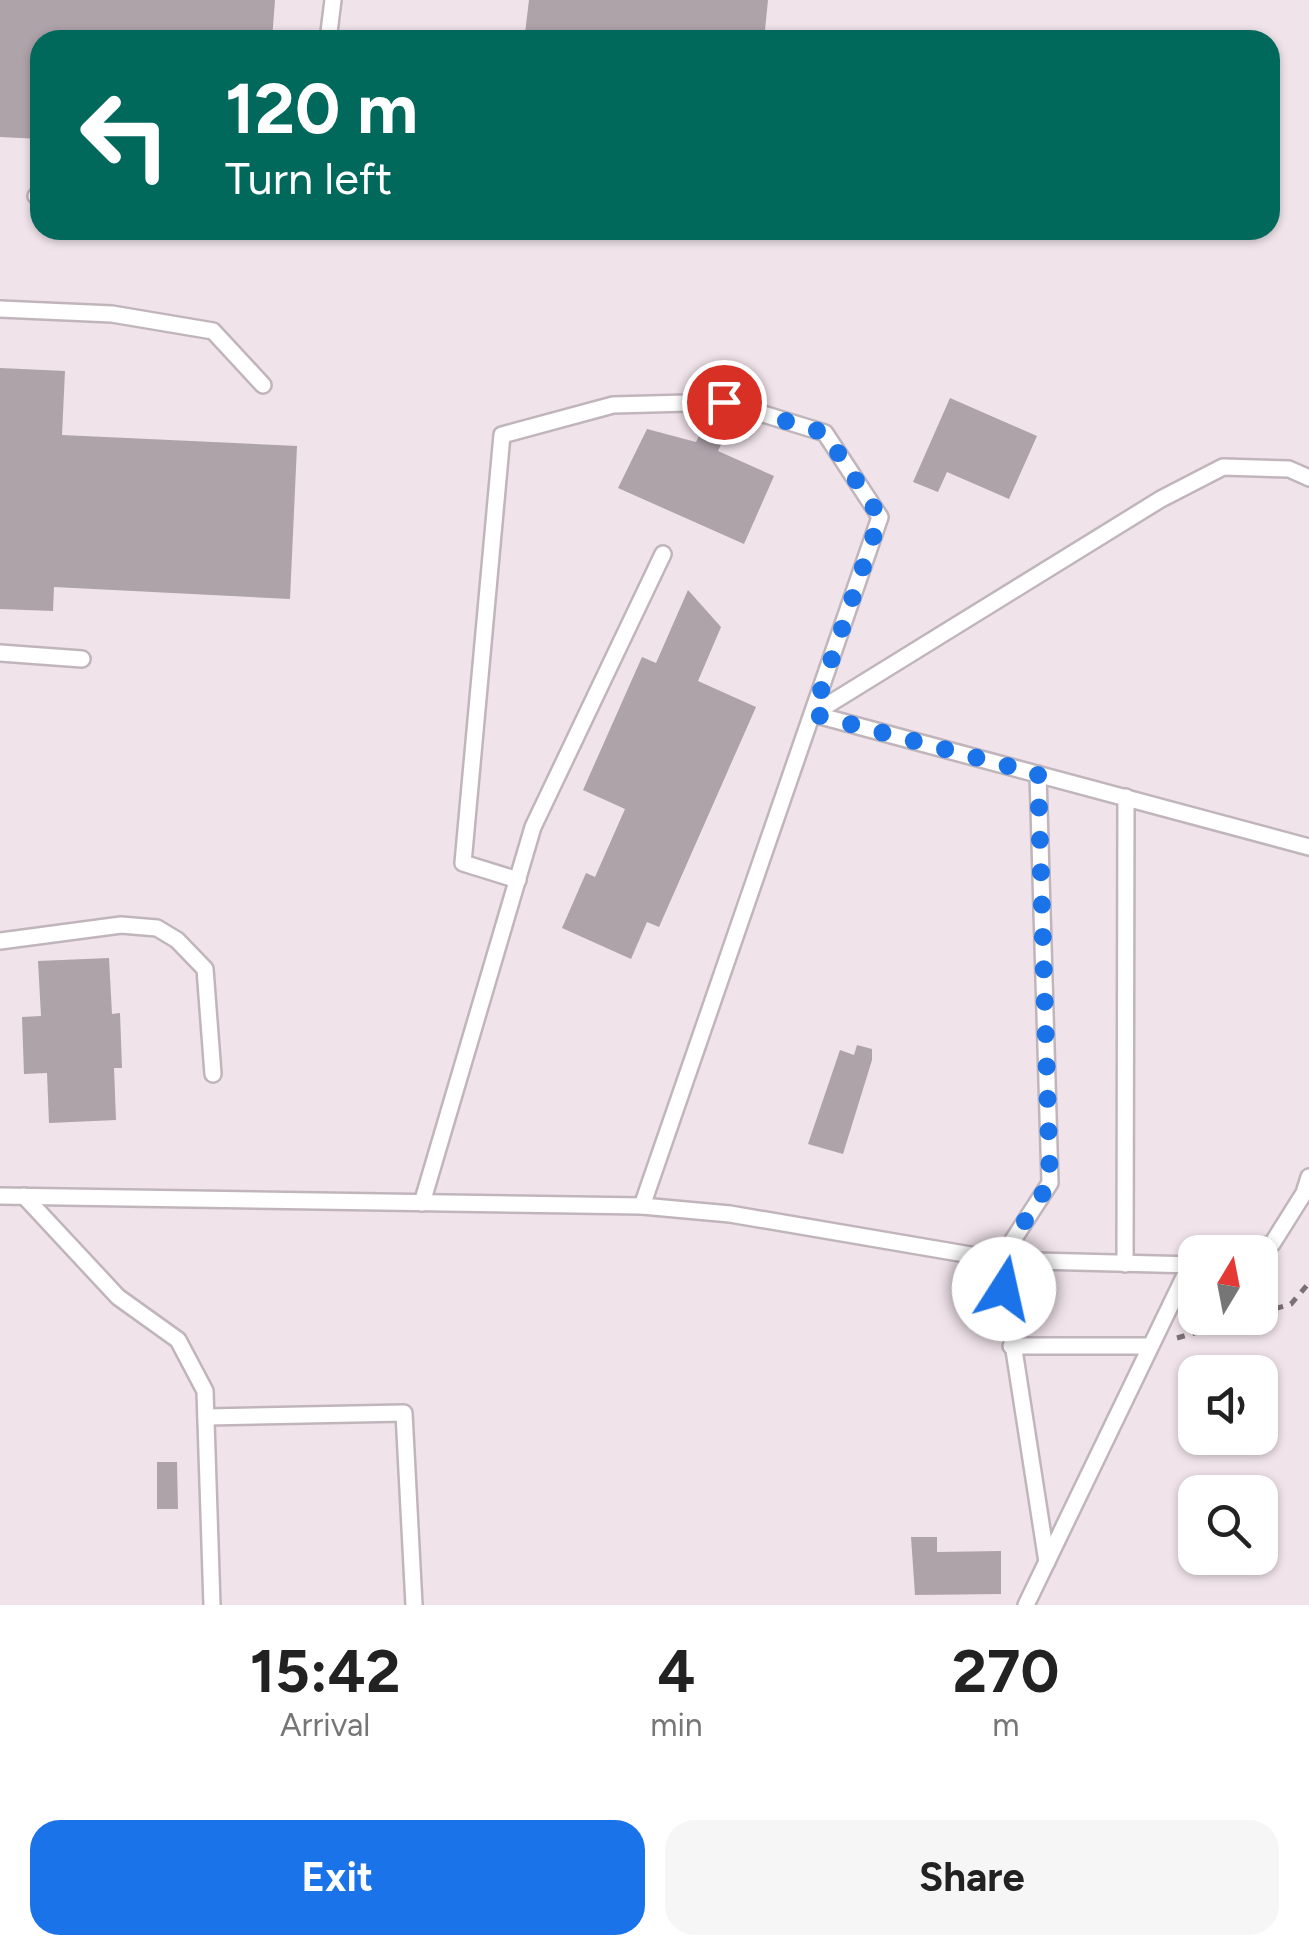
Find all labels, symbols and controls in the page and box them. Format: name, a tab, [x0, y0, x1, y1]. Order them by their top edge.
text: 120 m	[225, 66, 418, 151]
icon: left	[60, 70, 190, 200]
text: Turn left	[225, 151, 392, 205]
pin	[682, 360, 767, 445]
icon: arrive	[697, 375, 752, 430]
north arrow	[1178, 1235, 1278, 1335]
map controls	[1178, 1235, 1278, 1575]
position arrow	[952, 1237, 1056, 1341]
button: sound	[1178, 1355, 1278, 1455]
button: search	[1178, 1475, 1278, 1575]
text: 15:42	[250, 1635, 401, 1707]
text: 4	[657, 1635, 695, 1707]
text: 270	[952, 1635, 1059, 1707]
text: Arrival	[280, 1706, 370, 1744]
text: min	[650, 1706, 703, 1744]
text: m	[992, 1706, 1019, 1744]
button: Exit	[30, 1820, 645, 1935]
button: Share	[665, 1820, 1279, 1935]

